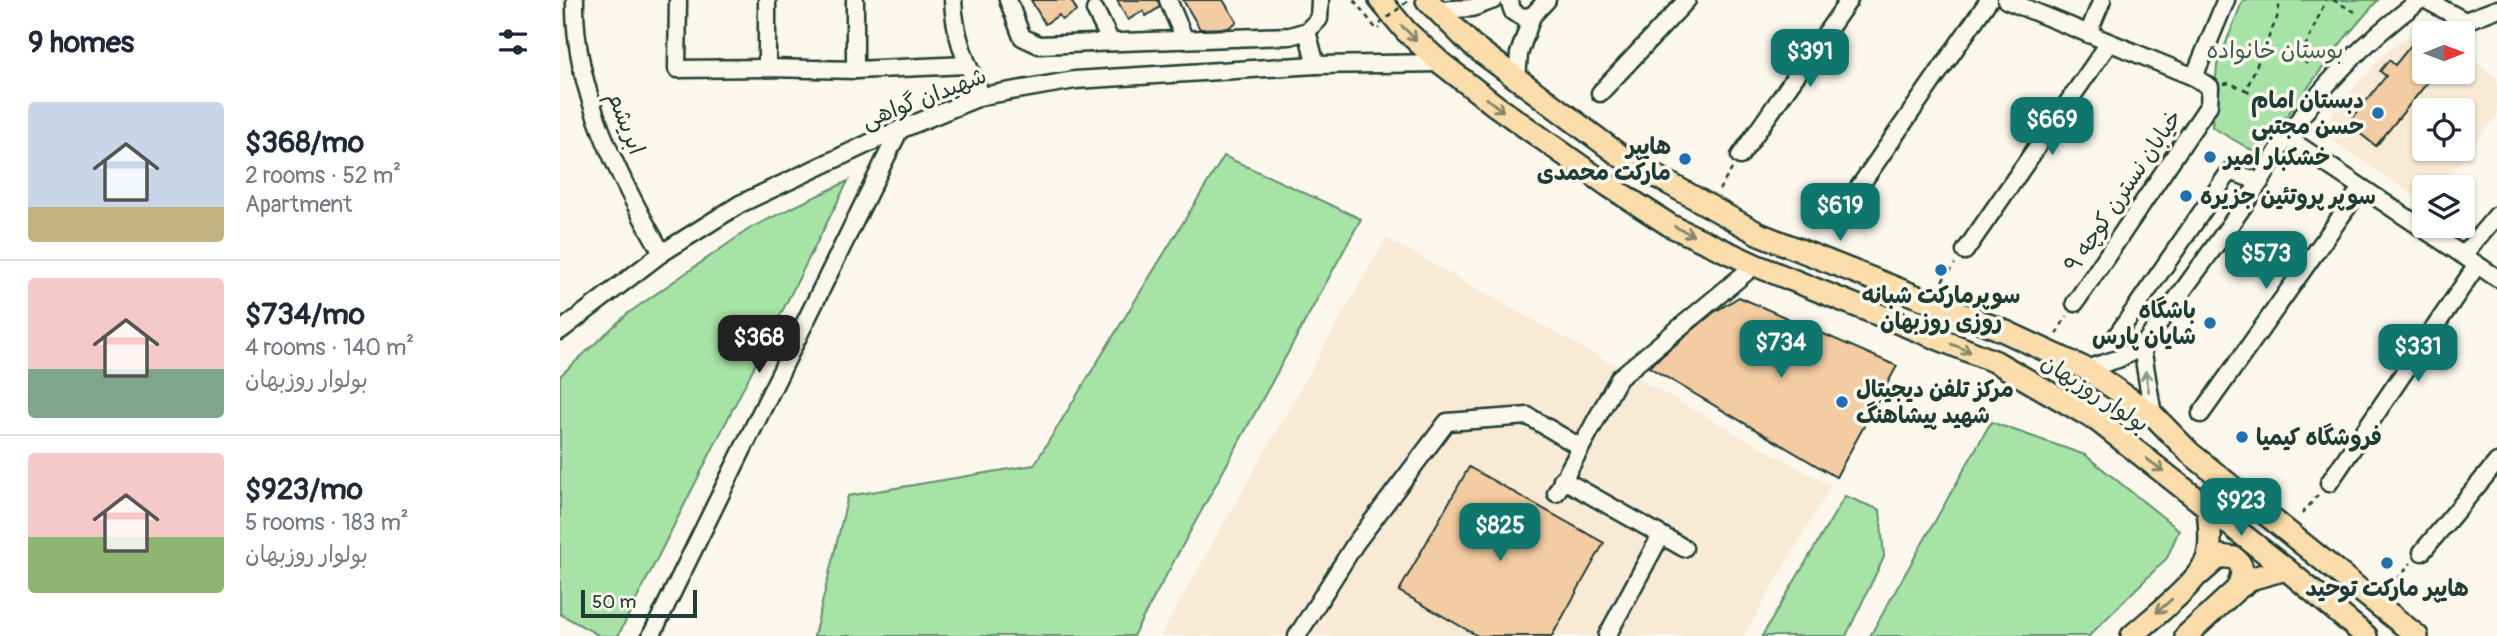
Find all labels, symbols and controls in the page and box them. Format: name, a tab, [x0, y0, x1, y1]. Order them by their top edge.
north arrow	[2412, 21, 2474, 84]
map controls	[2412, 21, 2475, 238]
icon: filters	[494, 23, 532, 61]
text: 9 homes	[28, 24, 134, 61]
one-way arrow	[1400, 24, 1417, 41]
pin: $391	[1769, 29, 1851, 89]
park label: بوستان خانواده	[2206, 36, 2344, 65]
text: $391	[1787, 37, 1833, 66]
street label: شهیدان گواهی	[857, 61, 991, 135]
place label: دبستان امام حسن مجتبی	[2251, 86, 2364, 141]
street label: ابریشم	[598, 87, 651, 160]
one-way arrow	[1485, 97, 1504, 112]
pin: $669	[2011, 97, 2093, 157]
button: locate	[2412, 98, 2475, 161]
street label: خیابان نسترن کوچه ۹	[2058, 104, 2188, 278]
text: $669	[2026, 105, 2078, 134]
marker: دبستان امام حسن مجتبی	[2370, 105, 2386, 121]
text: $368/mo	[245, 124, 364, 161]
icon: home	[84, 130, 168, 214]
place label: هایپر مارکت محمدی	[1537, 132, 1671, 187]
place label: خشکبار امیر	[2222, 143, 2330, 172]
marker: خشکبار امیر	[2202, 149, 2218, 165]
marker: هایپر مارکت محمدی	[1677, 151, 1693, 167]
text: 2 rooms · 52 m²	[245, 161, 401, 190]
button: layers	[2412, 175, 2475, 238]
place label: سوپر پروتئین جزیره	[2200, 182, 2376, 211]
pin: $619	[1799, 184, 1881, 243]
marker: سوپر پروتئین جزیره	[2178, 188, 2194, 204]
text: Apartment	[245, 190, 352, 219]
text: $619	[1817, 191, 1863, 220]
one-way arrow	[1673, 226, 1694, 239]
pin: $573	[2225, 232, 2307, 291]
text: $573	[2241, 239, 2291, 268]
marker: سوپرمارکت شبانه روزی روزبهان	[1933, 262, 1949, 278]
place label: سوپرمارکت شبانه روزی روزبهان	[1862, 281, 2020, 336]
text: $734/mo	[245, 296, 365, 333]
place label: باشگاه شایان پارس	[2092, 296, 2196, 351]
icon: home	[84, 306, 168, 390]
marker: باشگاه شایان پارس	[2202, 315, 2218, 331]
pin: $368	[718, 316, 800, 375]
pin: $734	[1740, 320, 1822, 380]
text: $368	[734, 323, 784, 352]
pin: $331	[2377, 324, 2459, 384]
text: $734	[1756, 328, 1806, 357]
text: $331	[2394, 332, 2442, 361]
text: 4 rooms · 140 m²	[245, 333, 414, 362]
one-way arrow	[1950, 342, 1971, 355]
street label: بولوار روزبهان	[2036, 347, 2154, 439]
text: بولوار روزبهان	[245, 365, 368, 394]
one-way arrow	[2140, 370, 2153, 393]
place label: مرکز تلفن دیجیتال شهید پیشاهنگ	[1856, 375, 2014, 430]
marker: مرکز تلفن دیجیتال شهید پیشاهنگ	[1834, 394, 1850, 410]
place label: فروشگاه کیمیا	[2256, 423, 2382, 452]
marker: فروشگاه کیمیا	[2234, 429, 2250, 445]
one-way arrow	[2145, 457, 2164, 472]
text: $923/mo	[245, 471, 363, 508]
pin: $923	[2200, 478, 2282, 538]
icon: home	[84, 481, 168, 565]
text: $923	[2216, 486, 2266, 515]
pin: $825	[1459, 504, 1541, 563]
text: 5 rooms · 183 m²	[245, 508, 409, 537]
text: $825	[1475, 511, 1525, 540]
text: بولوار روزبهان	[245, 540, 368, 569]
marker: هایپر مارکت توحید	[2379, 555, 2395, 571]
place label: هایپر مارکت توحید	[2305, 574, 2469, 603]
scale bar	[581, 587, 696, 619]
text: 50 m	[592, 590, 636, 614]
one-way arrow	[2156, 598, 2173, 615]

